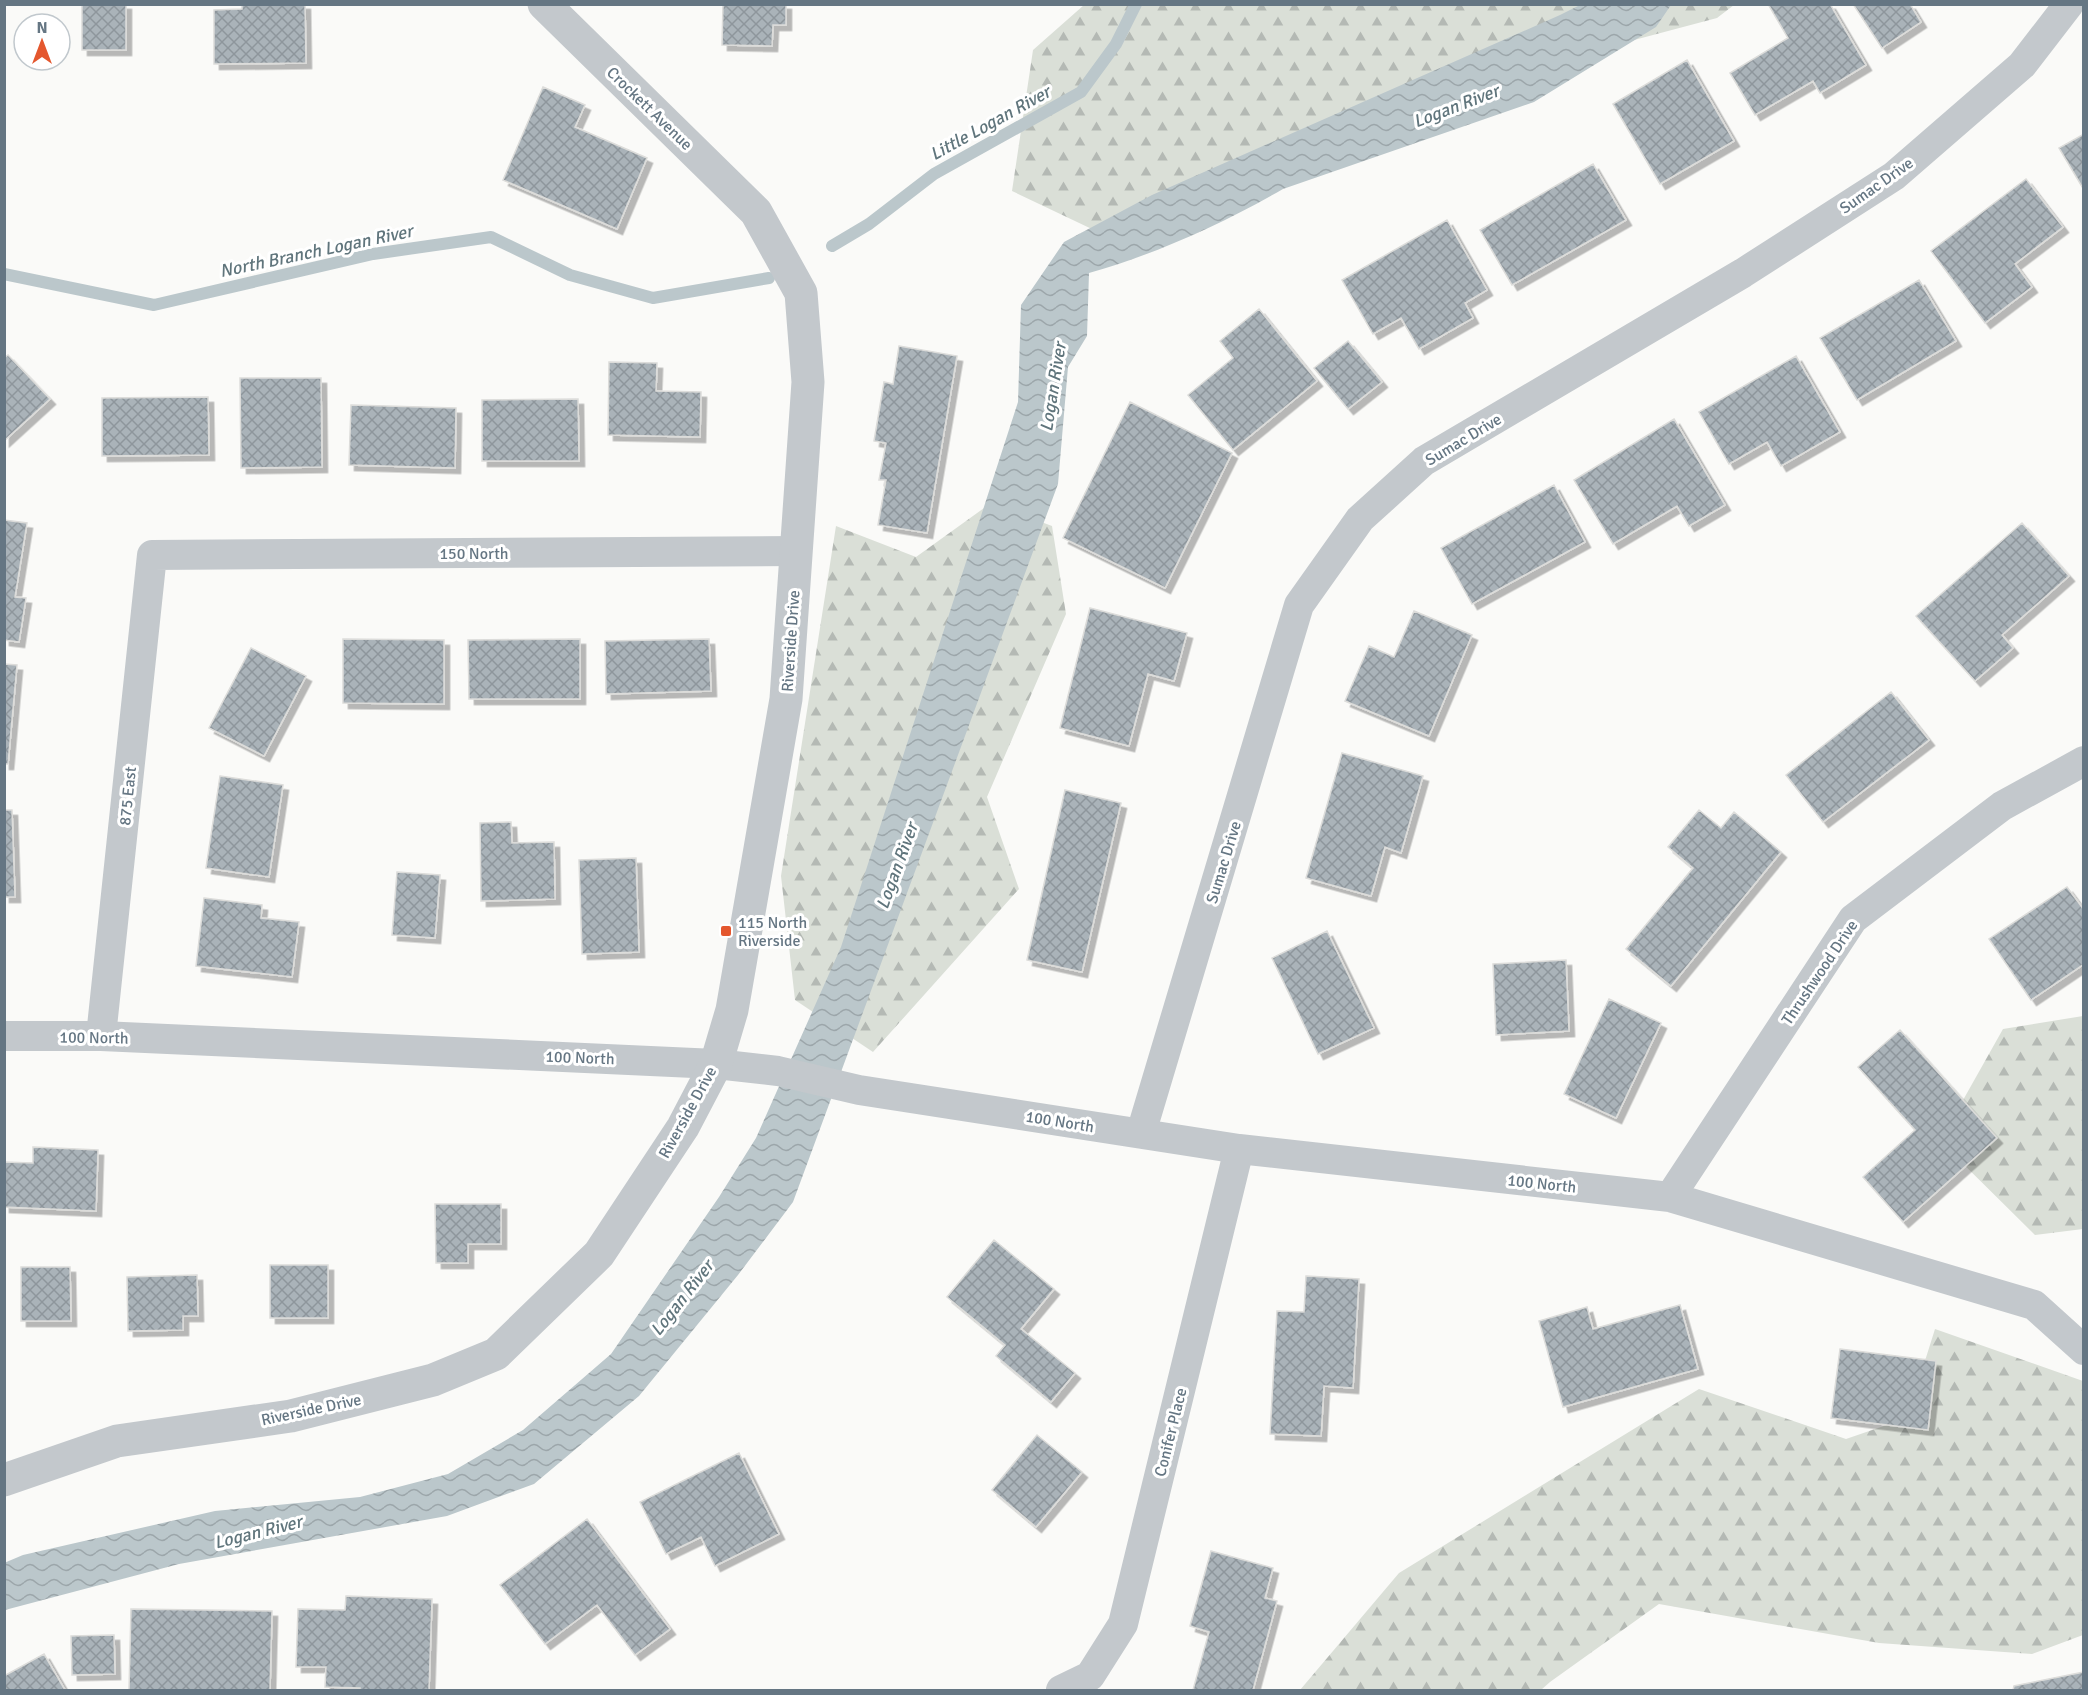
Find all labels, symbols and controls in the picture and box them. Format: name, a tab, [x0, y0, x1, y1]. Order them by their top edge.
north arrow	[12, 12, 72, 72]
text: N	[36, 18, 48, 38]
street label: Crockett Avenue	[602, 63, 696, 155]
water label: Logan River	[1410, 79, 1504, 132]
water label: Little Logan River	[926, 80, 1056, 165]
street label: Sumac Drive	[1836, 153, 1917, 218]
water label: North Branch Logan River	[217, 219, 417, 282]
water label: Logan River	[1035, 339, 1071, 433]
street label: Sumac Drive	[1422, 409, 1505, 470]
street label: 150 North	[439, 544, 509, 564]
street label: Riverside Drive	[777, 590, 805, 693]
street label: 875 East	[115, 765, 141, 827]
water label: Logan River	[871, 818, 924, 912]
street label: Sumac Drive	[1202, 819, 1246, 906]
place label: 115 North Riverside	[738, 913, 807, 951]
street label: Thrushwood Drive	[1777, 916, 1862, 1029]
marker: 115 North Riverside	[719, 924, 733, 938]
street label: 100 North	[59, 1027, 129, 1049]
street label: 100 North	[545, 1047, 615, 1069]
street label: Riverside Drive	[654, 1063, 721, 1162]
street label: 100 North	[1024, 1107, 1096, 1137]
street label: 100 North	[1506, 1170, 1577, 1198]
water label: Logan River	[646, 1254, 720, 1340]
street label: Conifer Place	[1150, 1386, 1192, 1479]
street label: Riverside Drive	[259, 1390, 363, 1430]
water label: Logan River	[212, 1510, 307, 1554]

